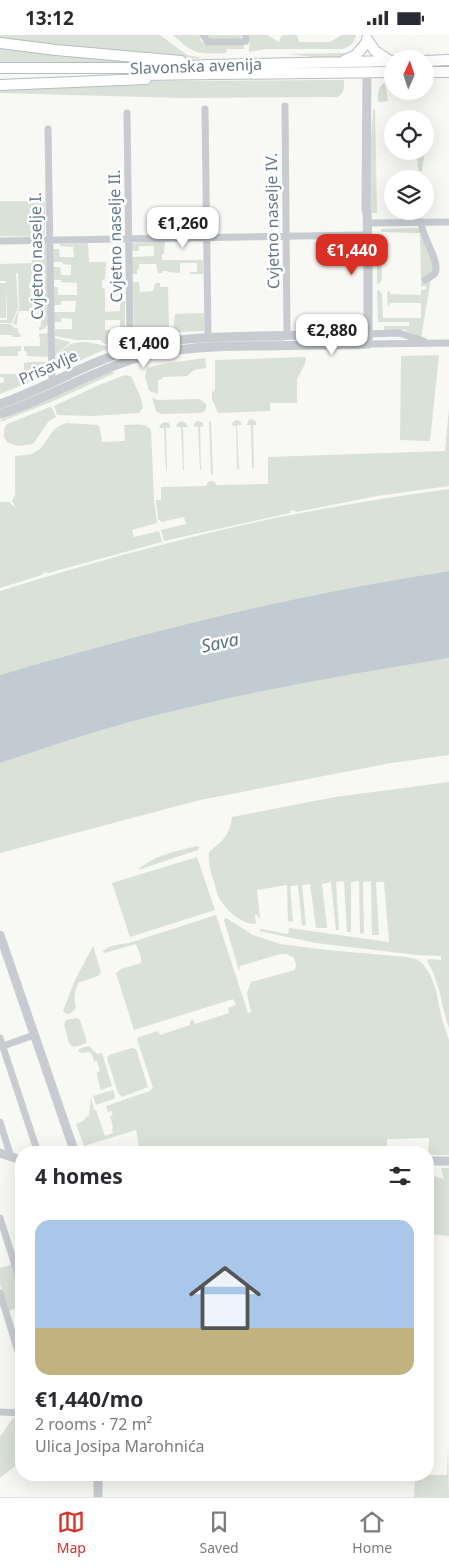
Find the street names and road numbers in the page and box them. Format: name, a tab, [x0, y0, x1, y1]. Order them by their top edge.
street label: Slavonska avenija	[130, 53, 262, 79]
street label: Cvjetno naselje IV.	[260, 153, 284, 289]
street label: Cvjetno naselje II.	[103, 169, 127, 303]
street label: Cvjetno naselje I.	[24, 192, 48, 320]
street label: Prisavlje	[15, 344, 81, 390]

